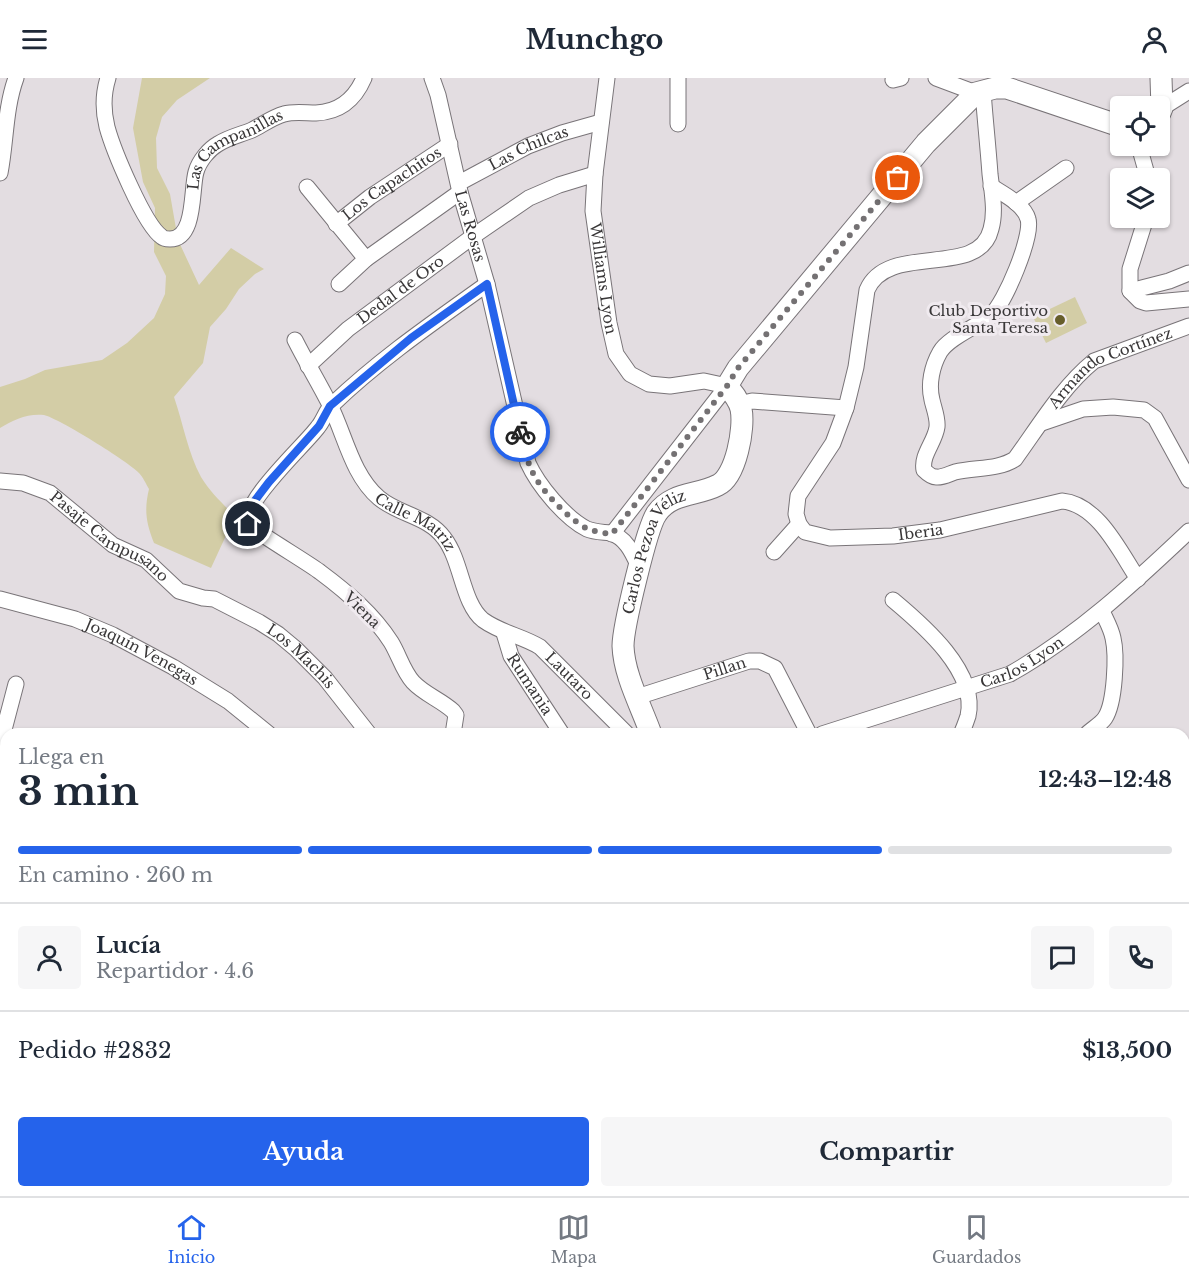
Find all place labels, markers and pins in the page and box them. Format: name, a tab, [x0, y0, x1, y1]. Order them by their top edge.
pin	[872, 152, 923, 203]
place label: Club Deportivo Santa Teresa	[929, 301, 1049, 337]
marker: Club Deportivo Santa Teresa	[1053, 313, 1067, 327]
pin	[222, 498, 273, 549]

